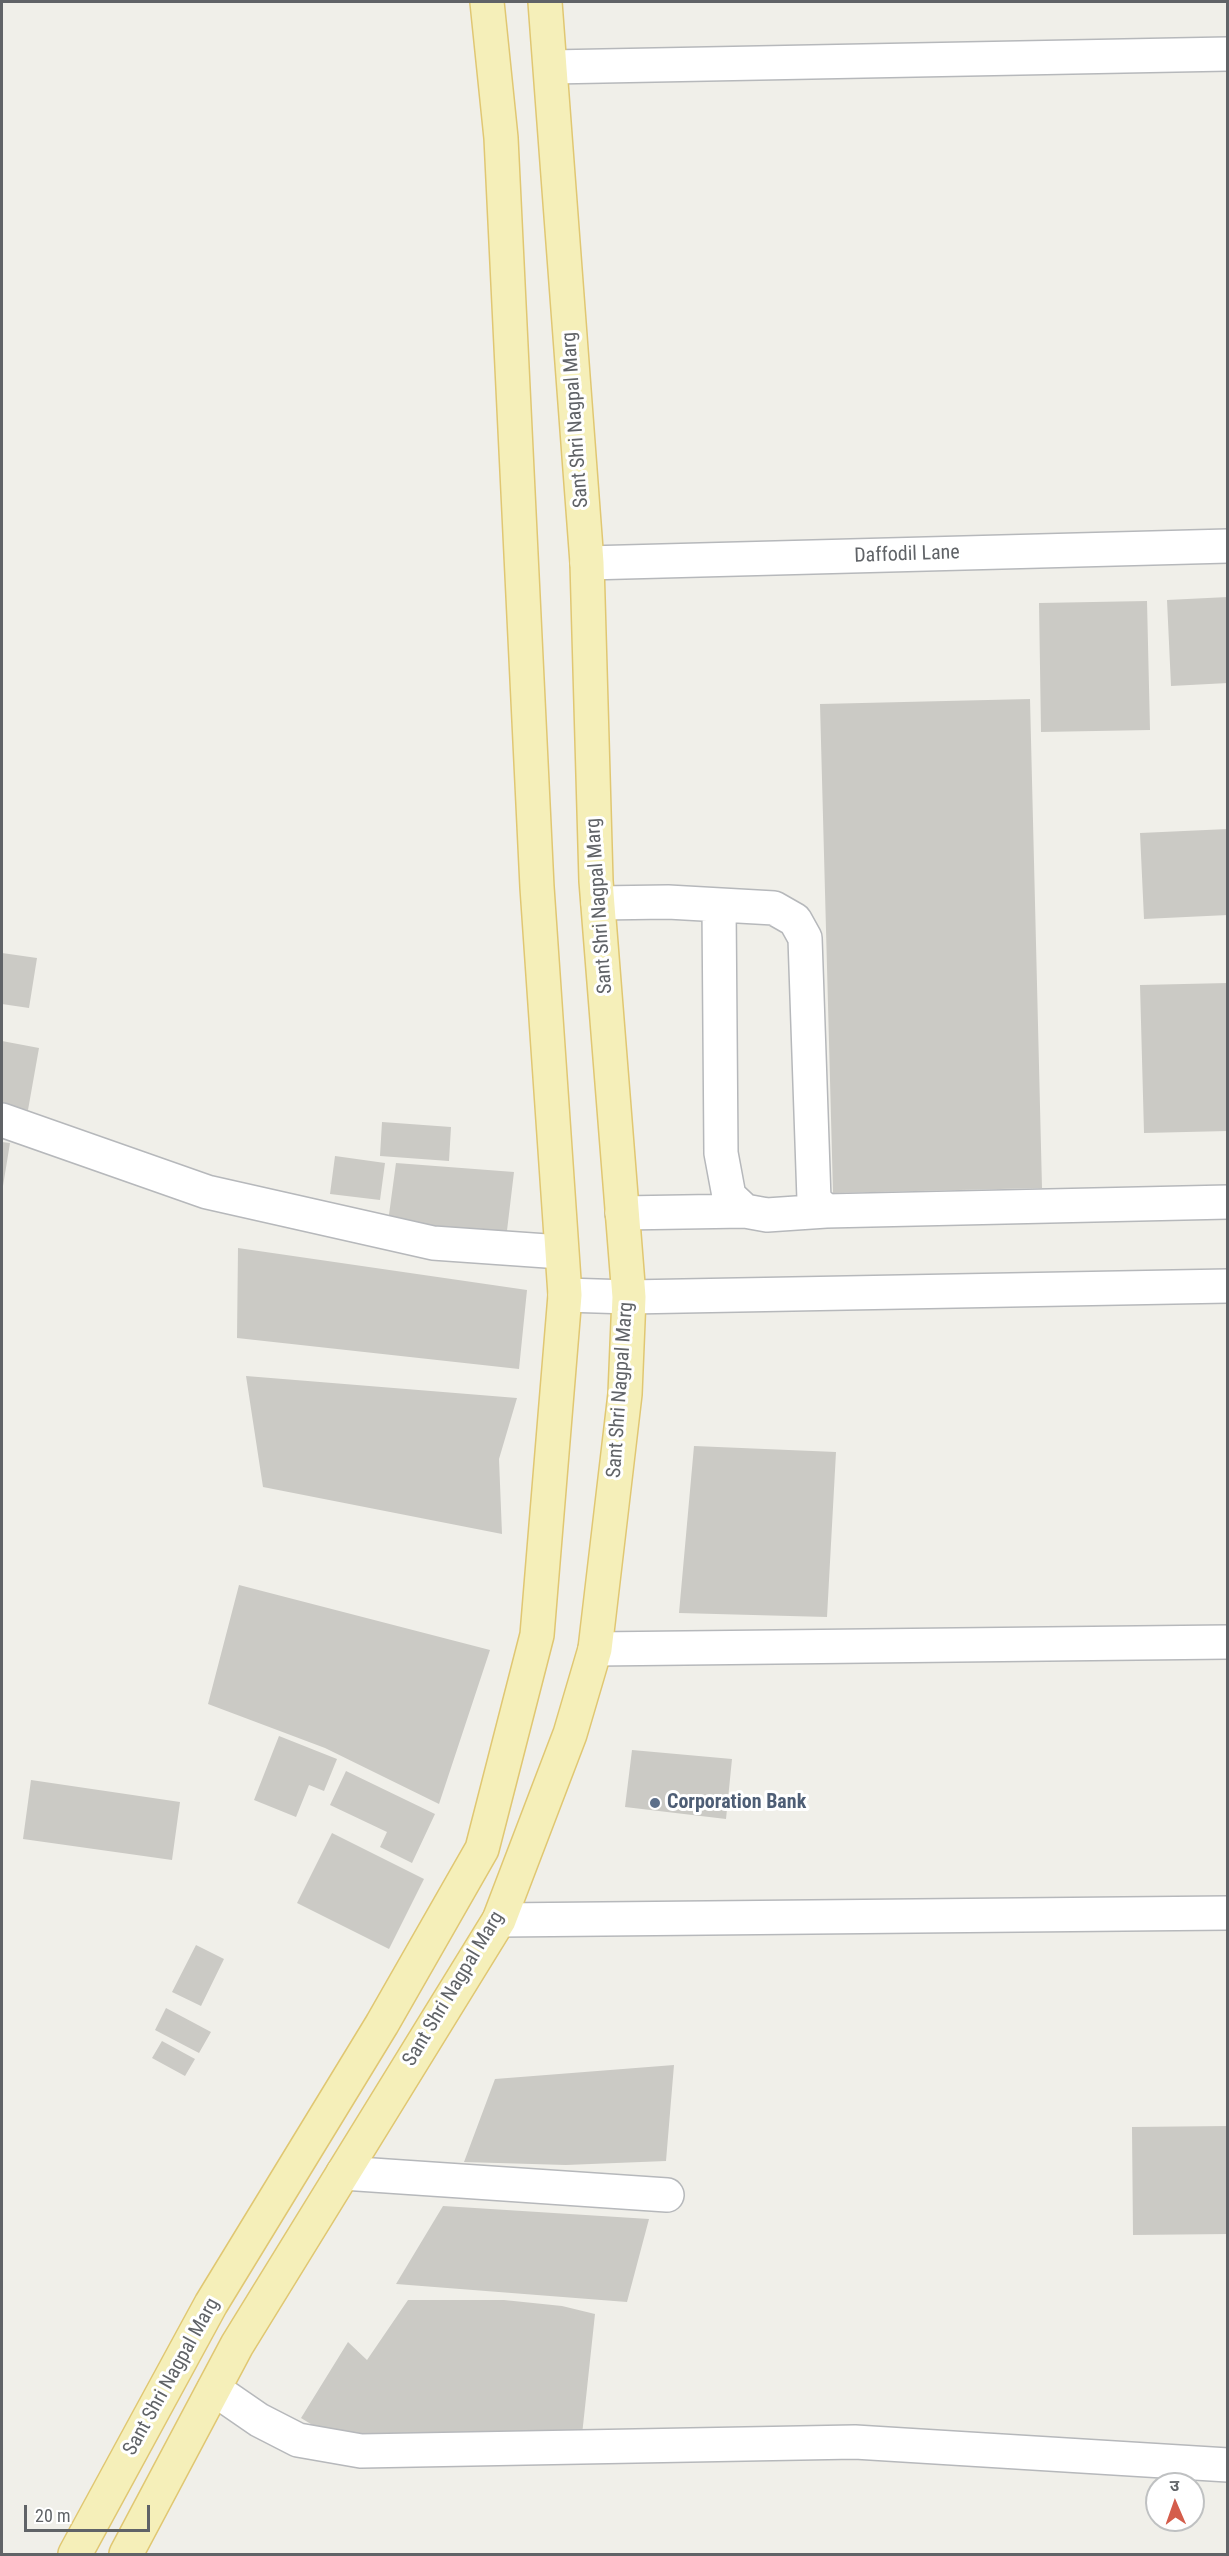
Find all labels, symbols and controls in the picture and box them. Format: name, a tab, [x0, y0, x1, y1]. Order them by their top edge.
street label: Sant Shri Nagpal Marg	[558, 331, 594, 509]
street label: Daffodil Lane	[854, 541, 960, 569]
street label: Sant Shri Nagpal Marg	[582, 817, 618, 995]
street label: Sant Shri Nagpal Marg	[603, 1301, 639, 1479]
place label: Corporation Bank	[667, 1791, 806, 1815]
marker: Corporation Bank	[648, 1796, 662, 1810]
street label: Sant Shri Nagpal Marg	[398, 1907, 510, 2071]
street label: Sant Shri Nagpal Marg	[119, 2294, 225, 2460]
north arrow	[1145, 2472, 1205, 2532]
text: उ	[1169, 2476, 1179, 2495]
scale bar	[27, 2493, 153, 2531]
text: 20 m	[35, 2505, 70, 2526]

